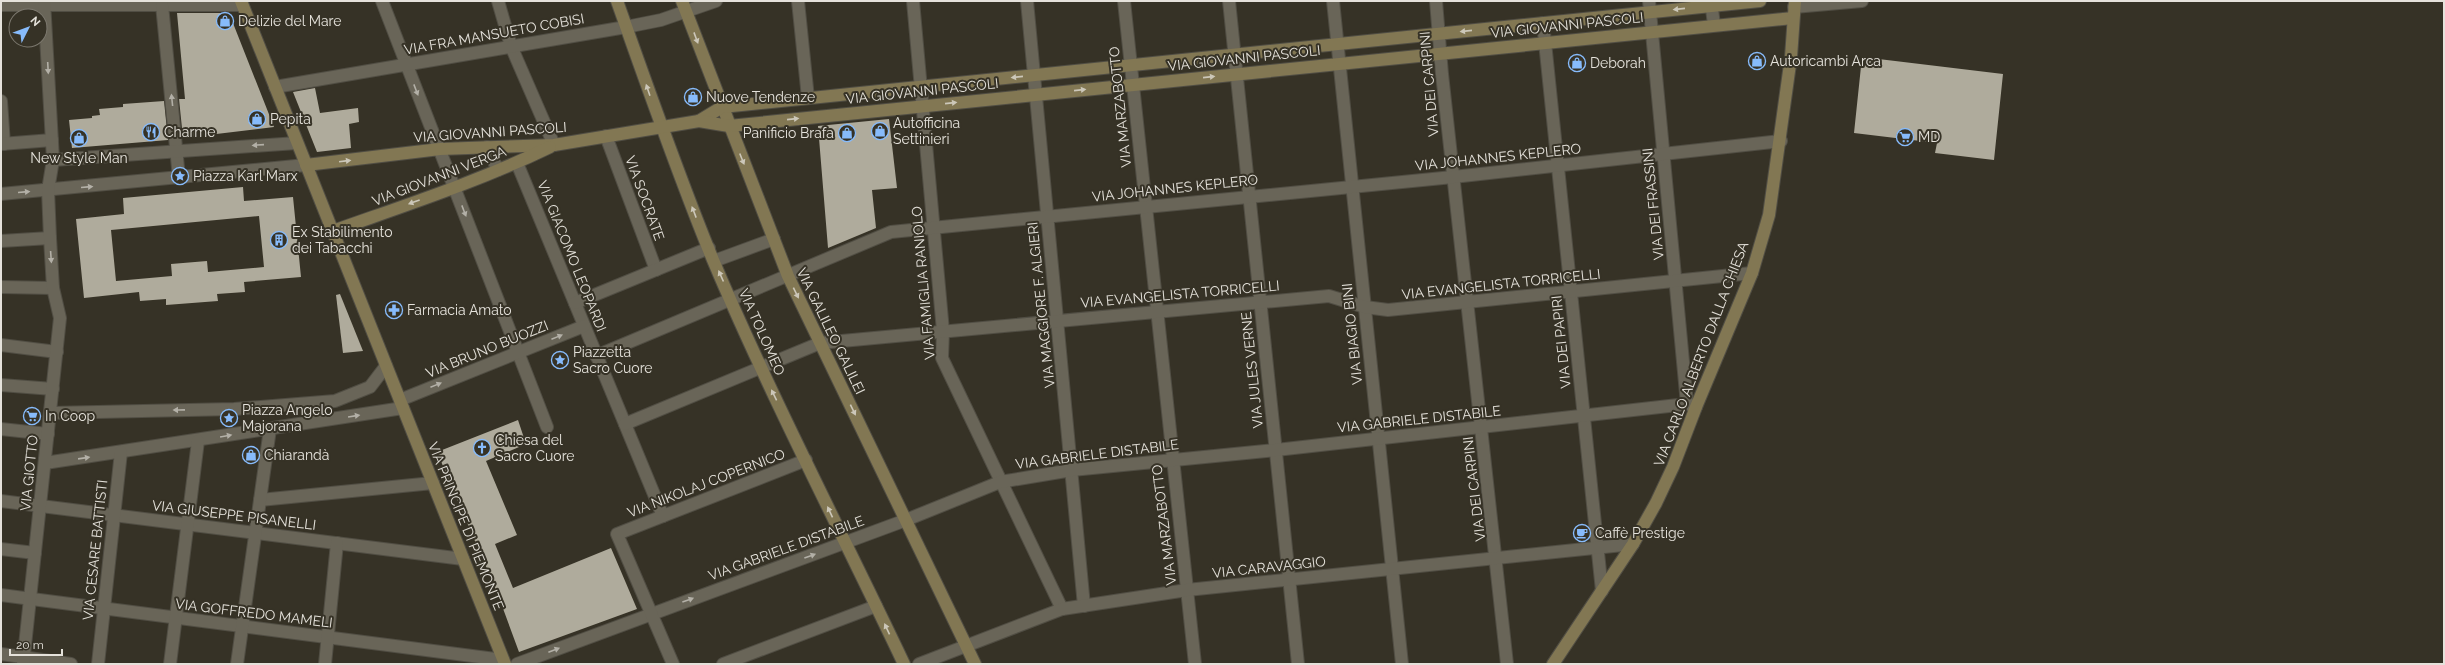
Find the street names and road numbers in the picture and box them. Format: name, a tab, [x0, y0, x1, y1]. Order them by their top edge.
street label: VIA GIOVANNI PASCOLI	[1490, 9, 1644, 41]
street label: VIA FRA MANSUETO COBISI	[403, 10, 585, 58]
street label: VIA DEI CARPINI	[1416, 31, 1442, 137]
street label: VIA GIOVANNI PASCOLI	[1167, 42, 1321, 74]
street label: VIA MARZABOTTO	[1106, 46, 1134, 168]
street label: VIA GIOVANNI PASCOLI	[845, 75, 999, 107]
street label: VIA GIOVANNI PASCOLI	[413, 119, 567, 145]
street label: VIA JOHANNES KEPLERO	[1414, 140, 1582, 174]
street label: VIA GIOVANNI VERGA	[370, 143, 509, 209]
street label: VIA DEI FRASSINI	[1639, 147, 1667, 261]
street label: VIA SOCRATE	[622, 154, 668, 242]
street label: VIA JOHANNES KEPLERO	[1091, 171, 1259, 205]
street label: VIA GIACOMO LEOPARDI	[534, 178, 610, 334]
street label: VIA FAMIGLIA RANIOLO	[908, 206, 938, 360]
street label: VIA MAGGIORE F. ALGIERI	[1024, 221, 1058, 389]
street label: VIA CARLO ALBERTO DALLA CHIESA	[1651, 239, 1752, 469]
street label: VIA GALILEO GALILEI	[793, 265, 869, 397]
street label: VIA EVANGELISTA TORRICELLI	[1401, 266, 1601, 302]
street label: VIA EVANGELISTA TORRICELLI	[1080, 277, 1280, 311]
street label: VIA BIAGIO BINI	[1339, 282, 1365, 386]
street label: VIA TOLOMEO	[736, 286, 788, 378]
street label: VIA DEI PAPIRI	[1548, 295, 1574, 389]
street label: VIA JULES VERNE	[1238, 311, 1266, 429]
street label: VIA BRUNO BUOZZI	[423, 317, 551, 381]
street label: VIA GABRIELE DISTABILE	[1336, 402, 1502, 436]
street label: VIA GIOTTO	[17, 434, 41, 512]
street label: VIA GABRIELE DISTABILE	[1014, 436, 1180, 472]
street label: VIA DEI CARPINI	[1460, 436, 1488, 542]
street label: VIA PRINCIPE DI PIEMONTE	[425, 440, 507, 612]
street label: VIA NIKOLAJ COPERNICO	[625, 446, 787, 520]
street label: VIA MARZABOTTO	[1149, 464, 1179, 586]
street label: VIA CESARE BATTISTI	[80, 479, 110, 621]
street label: VIA GIUSEPPE PISANELLI	[151, 497, 317, 533]
street label: VIA GABRIELE DISTABILE	[706, 512, 866, 584]
street label: VIA CARAVAGGIO	[1211, 553, 1327, 581]
street label: VIA GOFFREDO MAMELI	[174, 595, 334, 631]

